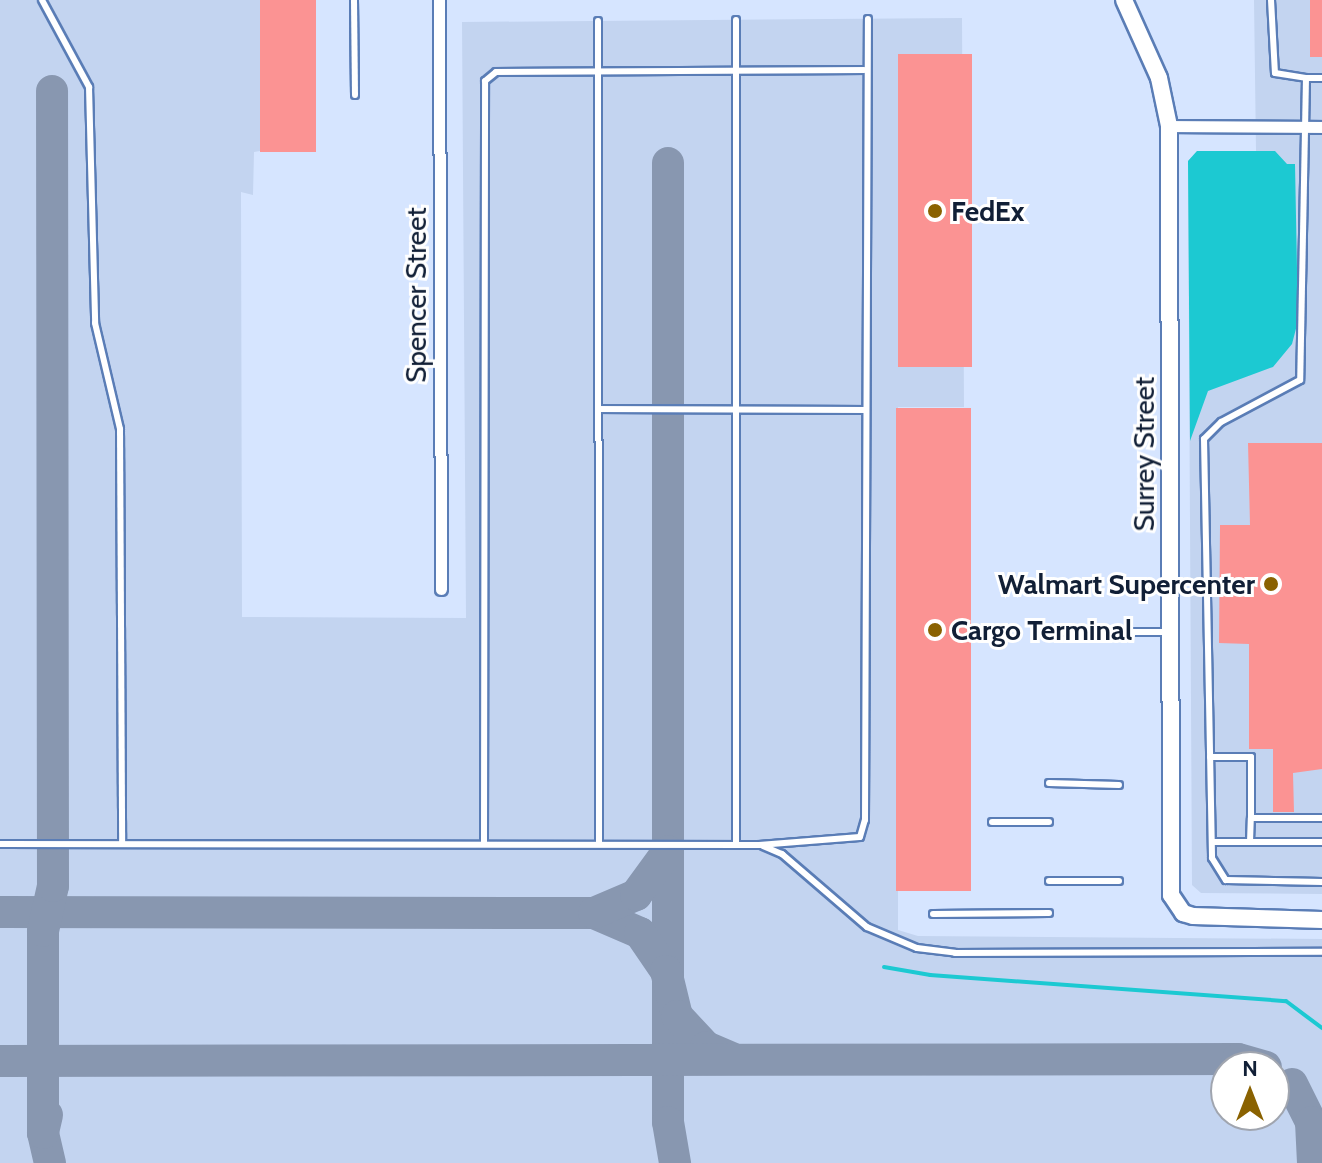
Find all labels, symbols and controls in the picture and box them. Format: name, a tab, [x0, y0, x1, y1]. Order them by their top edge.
place label: FedEx	[951, 194, 1024, 228]
marker: FedEx	[926, 202, 944, 220]
street label: Spencer Street	[399, 207, 433, 383]
street label: Surrey Street	[1127, 377, 1161, 531]
place label: Walmart Supercenter	[998, 567, 1255, 601]
marker: Walmart Supercenter	[1262, 575, 1280, 593]
place label: Cargo Terminal	[951, 613, 1132, 647]
marker: Cargo Terminal	[926, 621, 944, 639]
north arrow	[1210, 1051, 1290, 1131]
text: N	[1242, 1055, 1258, 1082]

